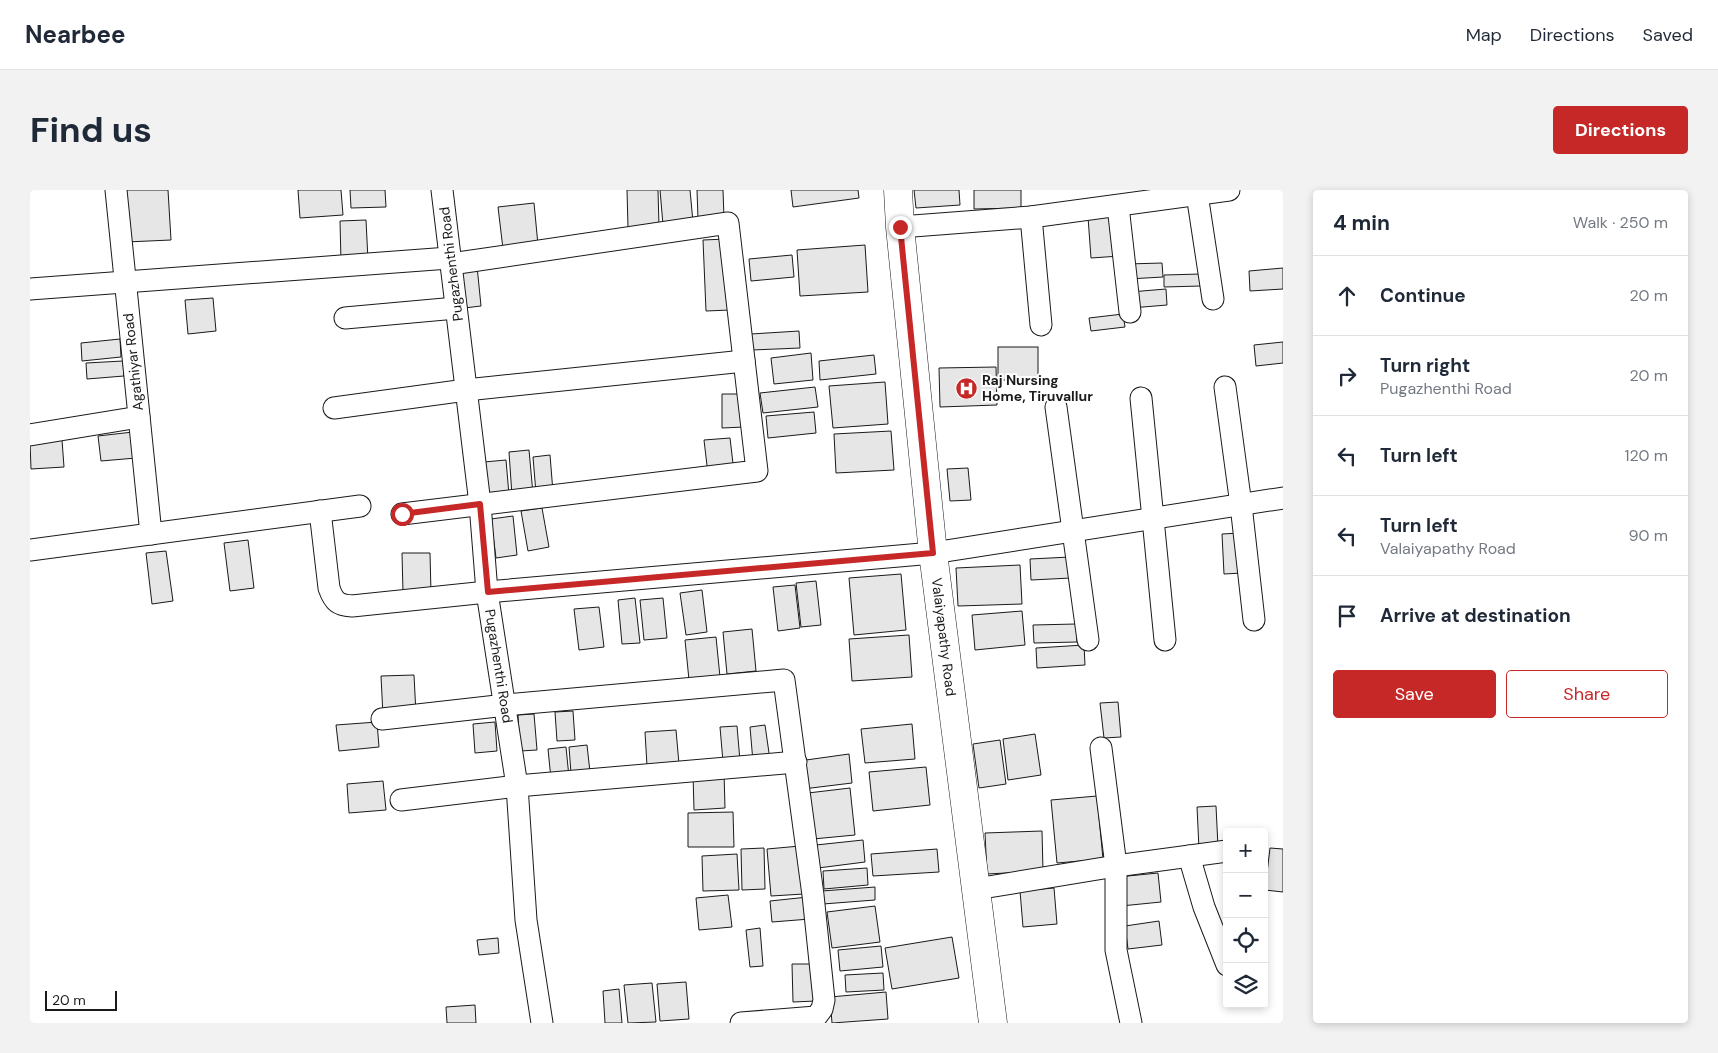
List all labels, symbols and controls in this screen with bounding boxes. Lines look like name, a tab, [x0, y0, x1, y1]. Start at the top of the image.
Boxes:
text: Nearbee	[25, 19, 125, 50]
text: Map	[1466, 23, 1502, 47]
text: Directions	[1530, 23, 1615, 47]
text: Saved	[1643, 23, 1693, 47]
button: Directions	[1553, 106, 1688, 154]
text: Find us	[30, 107, 152, 153]
street label: Pugazhenthi Road	[435, 206, 467, 322]
text: 4 min	[1333, 209, 1390, 237]
text: Walk · 250 m	[1573, 212, 1668, 233]
route end	[889, 216, 912, 239]
icon: ahead	[1333, 282, 1361, 310]
text: Continue	[1380, 283, 1466, 308]
text: 20 m	[1629, 285, 1668, 306]
street label: Agathiyar Road	[119, 312, 147, 412]
text: Turn right	[1380, 353, 1470, 378]
icon: right	[1333, 362, 1361, 390]
text: 20 m	[1629, 365, 1668, 386]
place label: Raj Nursing Home, Tiruvallur	[982, 371, 1093, 405]
hospital icon: Raj Nursing Home, Tiruvallur	[954, 376, 978, 400]
text: Pugazhenthi Road	[1380, 378, 1512, 399]
icon: left	[1333, 442, 1361, 470]
text: Turn left	[1380, 443, 1458, 468]
text: 120 m	[1624, 445, 1668, 466]
route start	[391, 503, 414, 526]
text: Turn left	[1380, 513, 1458, 538]
icon: left	[1333, 522, 1361, 550]
text: 90 m	[1628, 525, 1668, 546]
text: Valaiyapathy Road	[1380, 538, 1516, 559]
street label: Valaiyapathy Road	[928, 577, 960, 697]
icon: arrive	[1333, 602, 1361, 630]
text: Arrive at destination	[1380, 603, 1571, 628]
street label: Pugazhenthi Road	[481, 608, 517, 724]
button: Save	[1333, 670, 1496, 718]
button: Share	[1506, 670, 1668, 718]
map controls	[1223, 828, 1268, 1008]
button: +	[1223, 828, 1268, 873]
button: −	[1223, 873, 1268, 918]
button: locate	[1223, 918, 1268, 963]
button: layers	[1223, 963, 1268, 1008]
scale bar	[45, 988, 118, 1011]
text: 20 m	[52, 991, 86, 1009]

